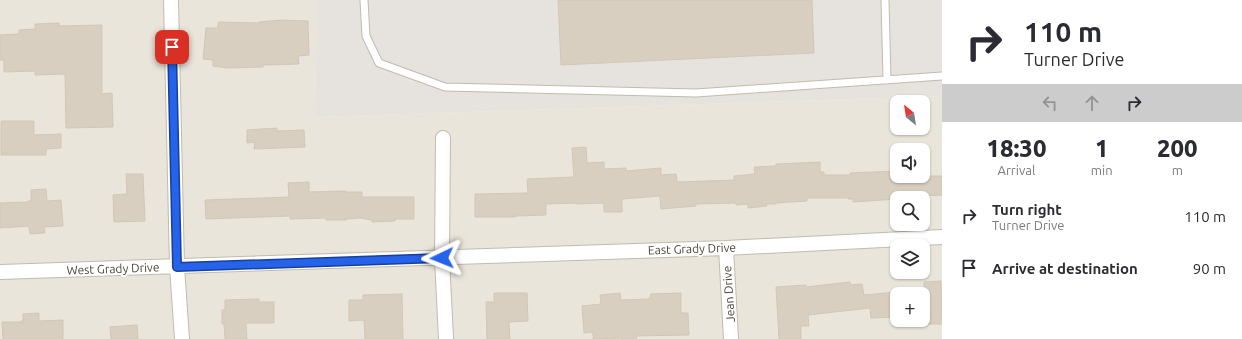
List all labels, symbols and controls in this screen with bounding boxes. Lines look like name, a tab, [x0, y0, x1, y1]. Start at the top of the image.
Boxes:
icon: right	[958, 16, 1010, 68]
text: 110 m	[1024, 16, 1102, 47]
pin	[155, 30, 189, 64]
icon: arrive	[161, 36, 183, 58]
text: Turner Drive	[1024, 49, 1124, 69]
icon: left	[1039, 92, 1061, 114]
icon: ahead	[1081, 92, 1103, 114]
icon: right	[1123, 92, 1145, 114]
north arrow	[890, 95, 930, 135]
map controls	[890, 95, 930, 327]
text: 18:30	[986, 135, 1046, 162]
text: 1	[1095, 135, 1108, 162]
text: 200	[1157, 135, 1198, 162]
button: sound	[890, 143, 930, 183]
text: Arrival	[997, 163, 1035, 177]
text: min	[1091, 163, 1113, 177]
text: m	[1172, 163, 1183, 177]
button: search	[890, 191, 930, 231]
text: Turn right	[992, 201, 1062, 218]
icon: right	[958, 205, 980, 227]
text: 110 m	[1184, 208, 1226, 225]
text: Turner Drive	[992, 218, 1064, 232]
position arrow	[421, 237, 463, 279]
button: layers	[890, 239, 930, 279]
street label: East Grady Drive	[648, 240, 736, 257]
icon: arrive	[958, 257, 980, 279]
street label: West Grady Drive	[66, 260, 160, 277]
text: Arrive at destination	[992, 260, 1138, 277]
text: 90 m	[1193, 260, 1226, 277]
street label: Jean Drive	[720, 265, 737, 323]
button: +	[890, 287, 930, 327]

